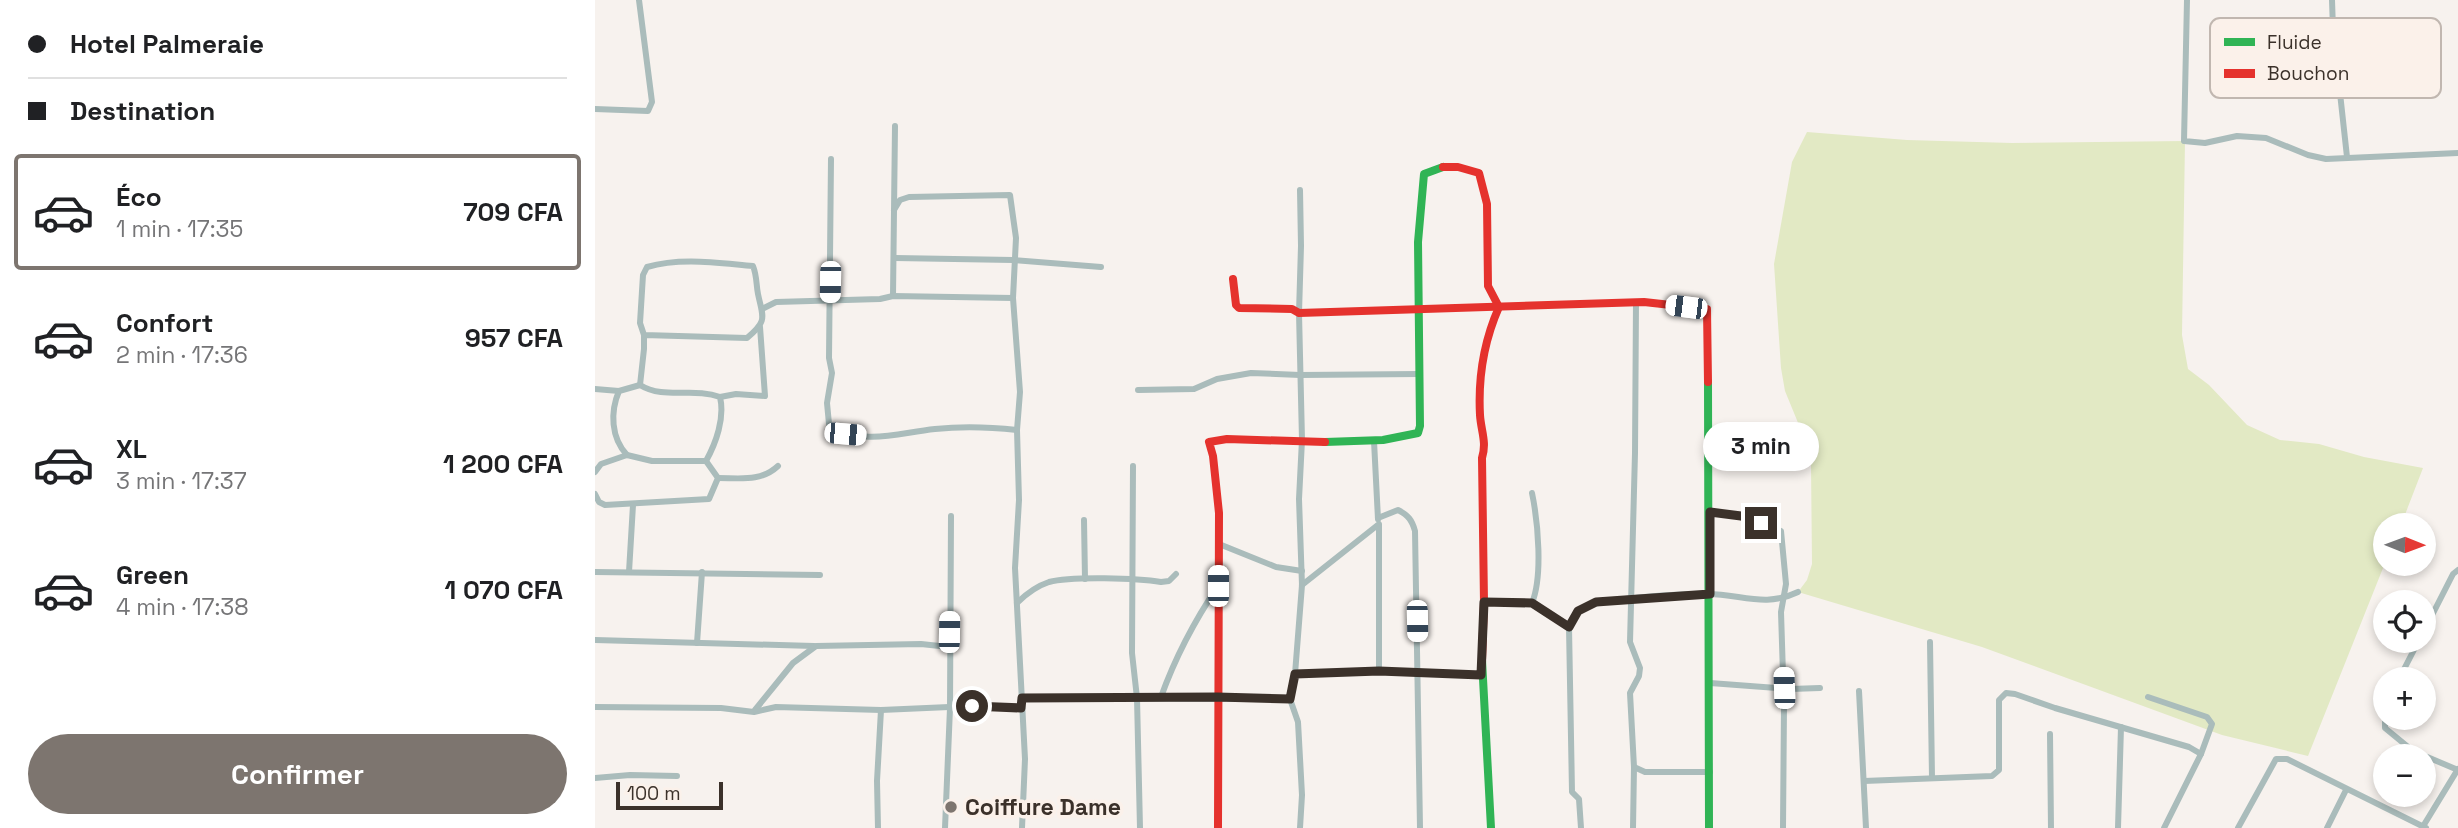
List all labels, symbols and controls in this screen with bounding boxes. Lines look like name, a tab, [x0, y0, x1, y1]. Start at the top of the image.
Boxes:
legend	[2210, 18, 2441, 98]
text: Hotel Palmeraie	[70, 27, 264, 61]
text: Fluide	[2267, 30, 2322, 55]
text: Bouchon	[2267, 61, 2349, 86]
text: Destination	[70, 94, 215, 128]
text: Éco	[116, 180, 162, 214]
icon: car	[32, 181, 95, 244]
text: 709 CFA	[463, 195, 563, 229]
text: 1 min · 17:35	[116, 214, 243, 244]
car	[820, 261, 841, 303]
car	[1664, 294, 1709, 320]
text: Confort	[116, 306, 213, 340]
icon: car	[32, 307, 95, 370]
text: 957 CFA	[465, 321, 563, 355]
text: 2 min · 17:36	[116, 340, 248, 370]
callout: 3 min	[1703, 421, 1819, 470]
car	[824, 422, 867, 446]
text: 3 min	[1731, 431, 1791, 461]
text: XL	[116, 432, 147, 466]
icon: car	[32, 433, 95, 496]
text: 1 200 CFA	[443, 447, 563, 481]
text: 3 min · 17:37	[116, 466, 247, 496]
route end	[1745, 507, 1777, 539]
north arrow	[2373, 513, 2436, 576]
map controls	[2373, 513, 2436, 807]
text: Green	[116, 558, 189, 592]
icon: car	[32, 559, 95, 622]
car	[1208, 565, 1229, 607]
text: 1 070 CFA	[445, 573, 563, 607]
button: locate	[2373, 590, 2436, 653]
text: 4 min · 17:38	[116, 592, 249, 622]
car	[1407, 600, 1428, 642]
car	[939, 611, 960, 653]
car	[1773, 667, 1796, 709]
button: +	[2373, 667, 2436, 730]
route start	[956, 690, 988, 722]
button: Confirmer	[28, 734, 567, 814]
button: −	[2373, 744, 2436, 807]
scale bar	[616, 779, 723, 811]
text: 100 m	[627, 781, 681, 806]
place label: Coiffure Dame	[965, 792, 1121, 822]
marker: Coiffure Dame	[943, 799, 959, 815]

